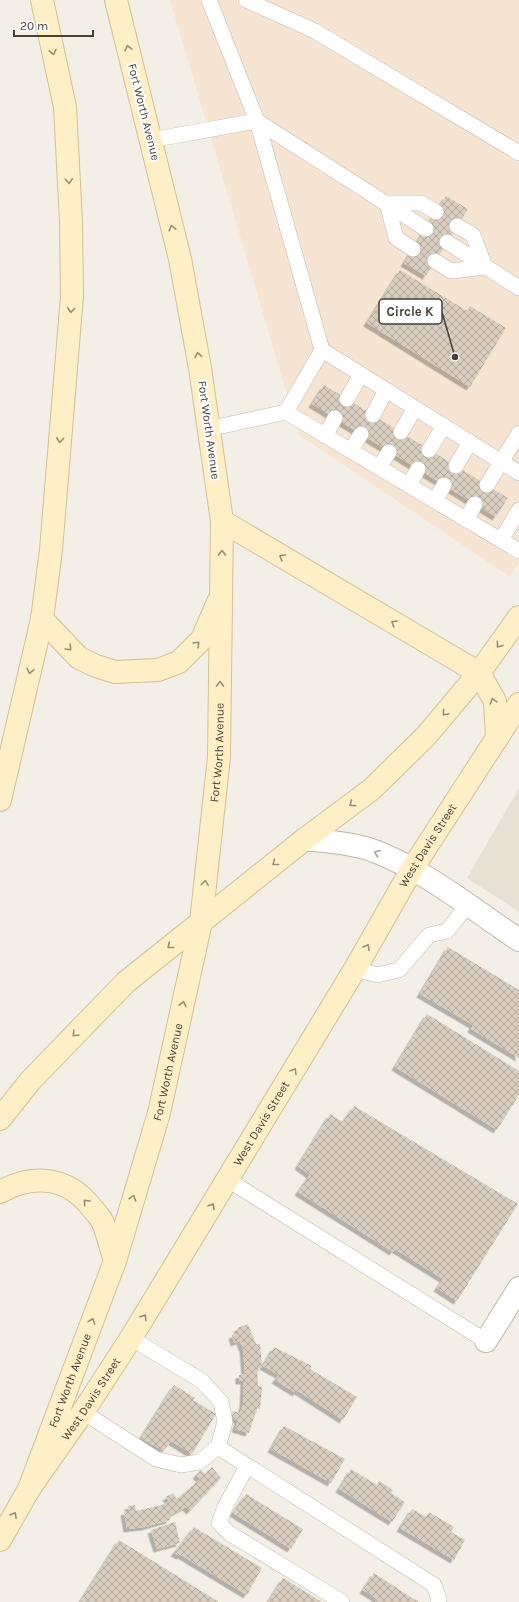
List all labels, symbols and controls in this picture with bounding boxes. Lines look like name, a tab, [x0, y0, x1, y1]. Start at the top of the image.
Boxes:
scale bar	[14, 12, 93, 38]
text: 20 m	[20, 19, 48, 33]
one-way arrow	[124, 44, 133, 51]
one-way arrow	[48, 49, 57, 55]
street label: Fort Worth Avenue	[125, 62, 163, 162]
one-way arrow	[64, 178, 73, 184]
one-way arrow	[168, 224, 177, 231]
callout: Circle K	[379, 299, 442, 324]
text: Circle K	[386, 304, 434, 319]
one-way arrow	[66, 307, 75, 313]
one-way arrow	[194, 352, 202, 358]
street label: Fort Worth Avenue	[195, 380, 223, 480]
one-way arrow	[56, 437, 65, 443]
one-way arrow	[218, 550, 226, 556]
one-way arrow	[279, 554, 286, 561]
one-way arrow	[391, 620, 398, 627]
one-way arrow	[192, 641, 200, 649]
one-way arrow	[496, 641, 504, 648]
one-way arrow	[64, 643, 71, 651]
one-way arrow	[26, 667, 35, 674]
one-way arrow	[216, 681, 225, 687]
one-way arrow	[489, 697, 498, 704]
street label: Fort Worth Avenue	[207, 703, 227, 803]
one-way arrow	[442, 709, 449, 716]
one-way arrow	[349, 799, 356, 806]
street label: West Davis Street	[396, 801, 460, 890]
one-way arrow	[373, 849, 380, 857]
one-way arrow	[272, 859, 279, 866]
one-way arrow	[200, 880, 209, 886]
one-way arrow	[168, 941, 175, 948]
one-way arrow	[363, 944, 370, 951]
one-way arrow	[178, 1001, 186, 1008]
street label: Fort Worth Avenue	[150, 1022, 186, 1123]
one-way arrow	[72, 1029, 80, 1037]
one-way arrow	[289, 1068, 296, 1075]
street label: West Davis Street	[230, 1078, 293, 1168]
one-way arrow	[128, 1195, 137, 1202]
one-way arrow	[84, 1199, 91, 1207]
one-way arrow	[207, 1203, 215, 1210]
one-way arrow	[139, 1314, 146, 1321]
one-way arrow	[87, 1318, 95, 1325]
street label: Fort Worth Avenue	[46, 1331, 94, 1430]
street label: West Davis Street	[58, 1354, 124, 1443]
one-way arrow	[10, 1511, 17, 1519]

